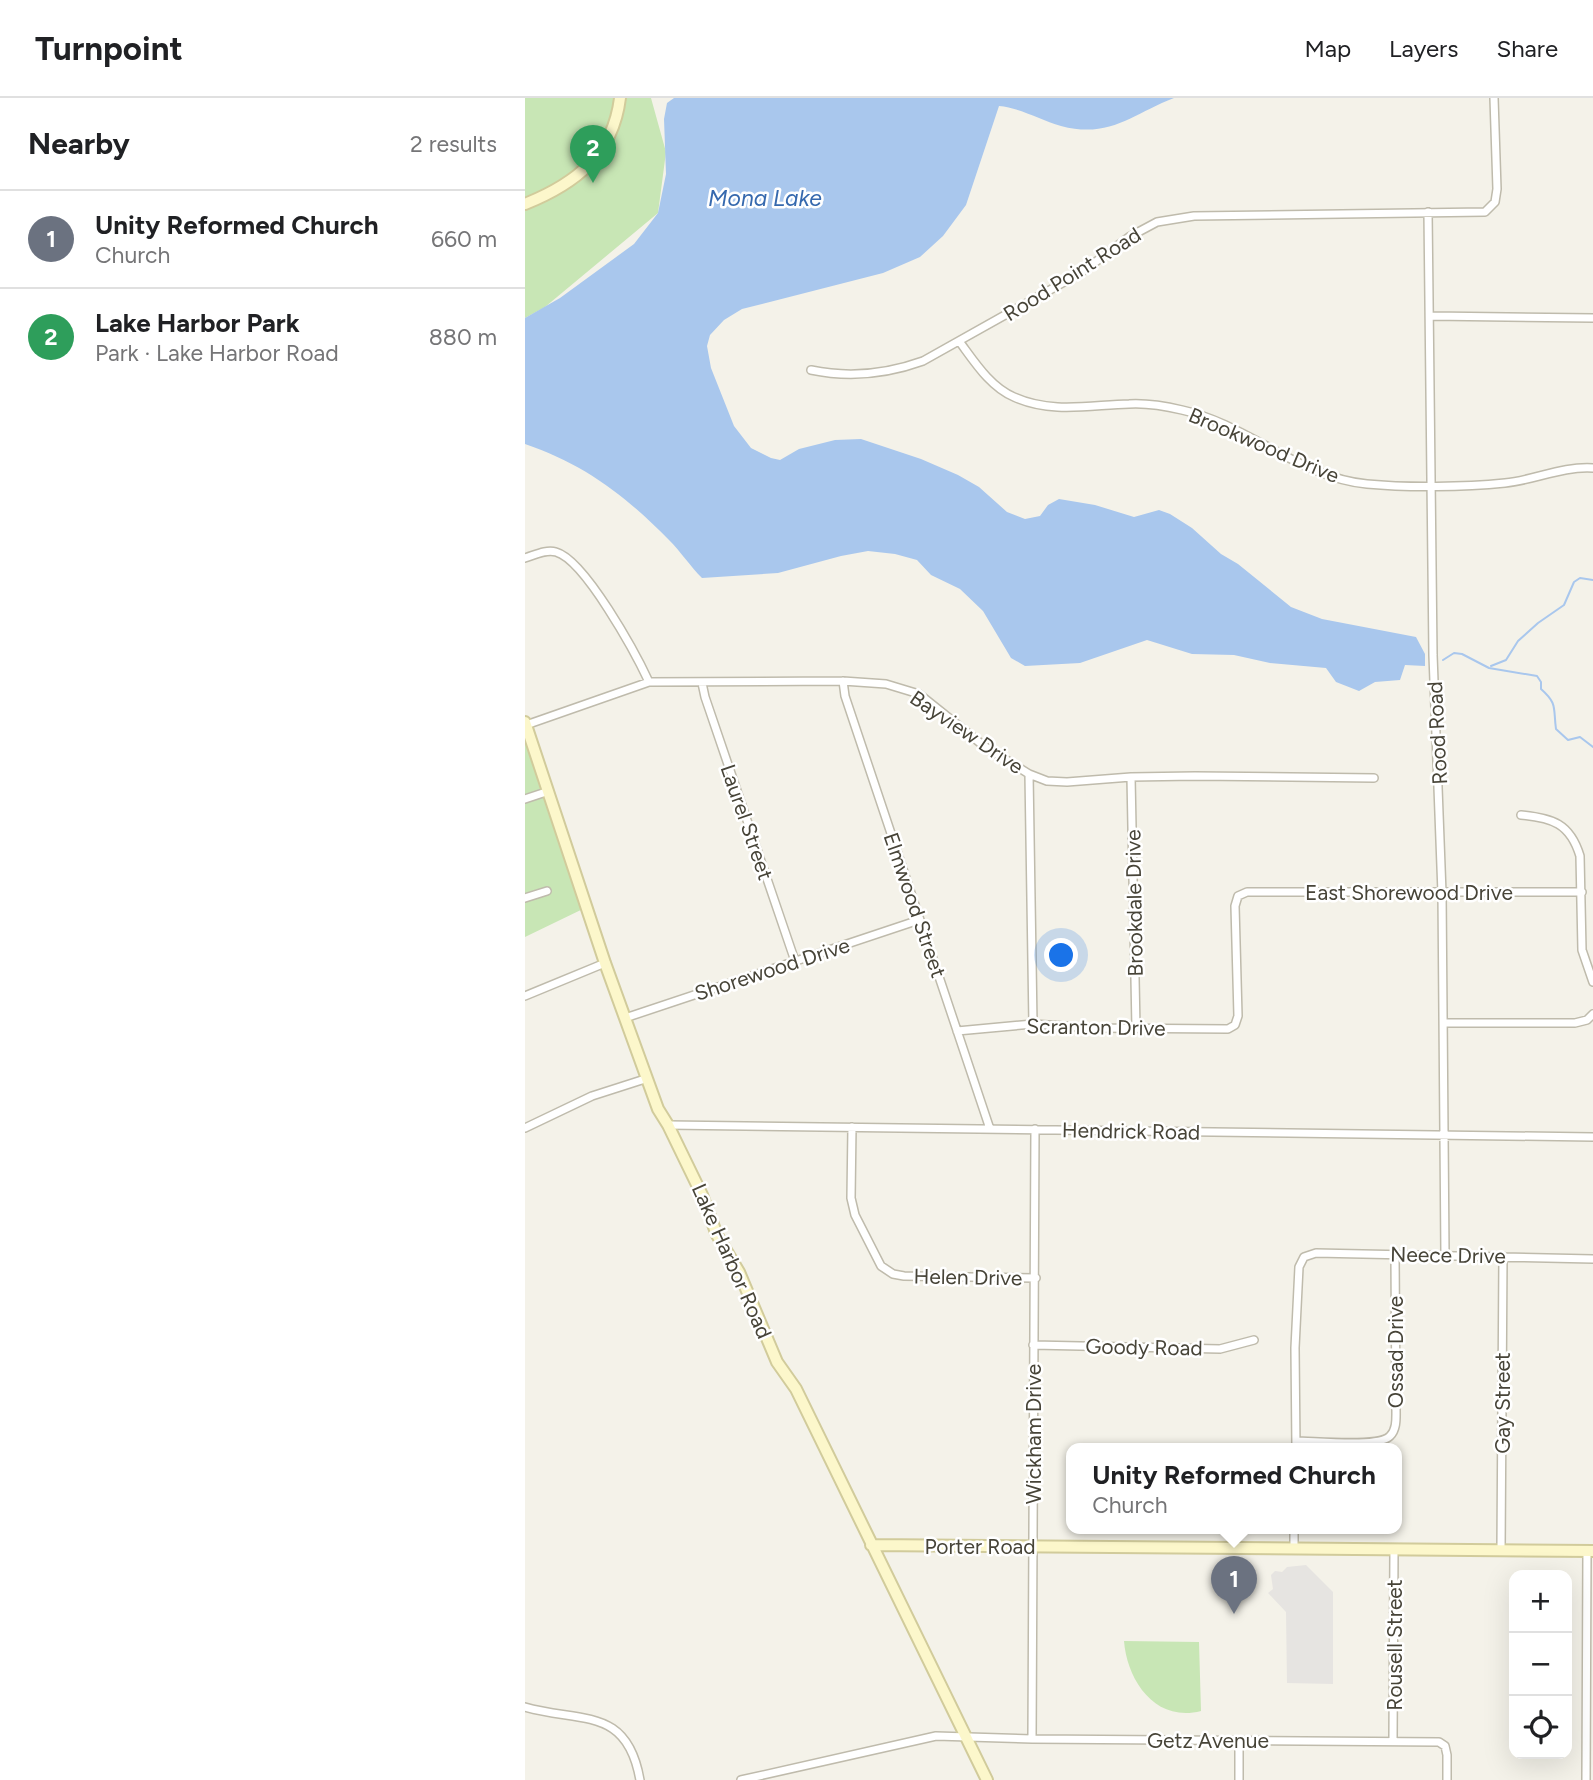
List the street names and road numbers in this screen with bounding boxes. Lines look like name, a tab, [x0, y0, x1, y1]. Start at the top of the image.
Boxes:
street label: Rood Point Road	[999, 222, 1145, 326]
street label: Brookwood Drive	[1185, 402, 1343, 488]
street label: Rood Road	[1422, 681, 1452, 785]
street label: Bayview Drive	[905, 685, 1029, 779]
street label: Laurel Street	[716, 761, 778, 883]
street label: Elmwood Street	[878, 829, 952, 981]
street label: Brookdale Drive	[1120, 829, 1148, 977]
street label: East Shorewood Drive	[1305, 880, 1513, 905]
street label: Shorewood Drive	[691, 932, 853, 1006]
street label: Scranton Drive	[1026, 1013, 1166, 1041]
street label: Hendrick Road	[1062, 1117, 1200, 1145]
street label: Lake Harbor Road	[687, 1180, 777, 1342]
street label: Neece Drive	[1390, 1241, 1506, 1269]
street label: Helen Drive	[913, 1264, 1023, 1290]
street label: Ossad Drive	[1383, 1296, 1408, 1408]
street label: Goody Road	[1085, 1333, 1203, 1361]
street label: Gay Street	[1490, 1352, 1515, 1454]
street label: Wickham Drive	[1021, 1364, 1046, 1504]
street label: Porter Road	[924, 1534, 1036, 1559]
street label: Rousell Street	[1382, 1579, 1407, 1711]
street label: Getz Avenue	[1147, 1728, 1269, 1753]

